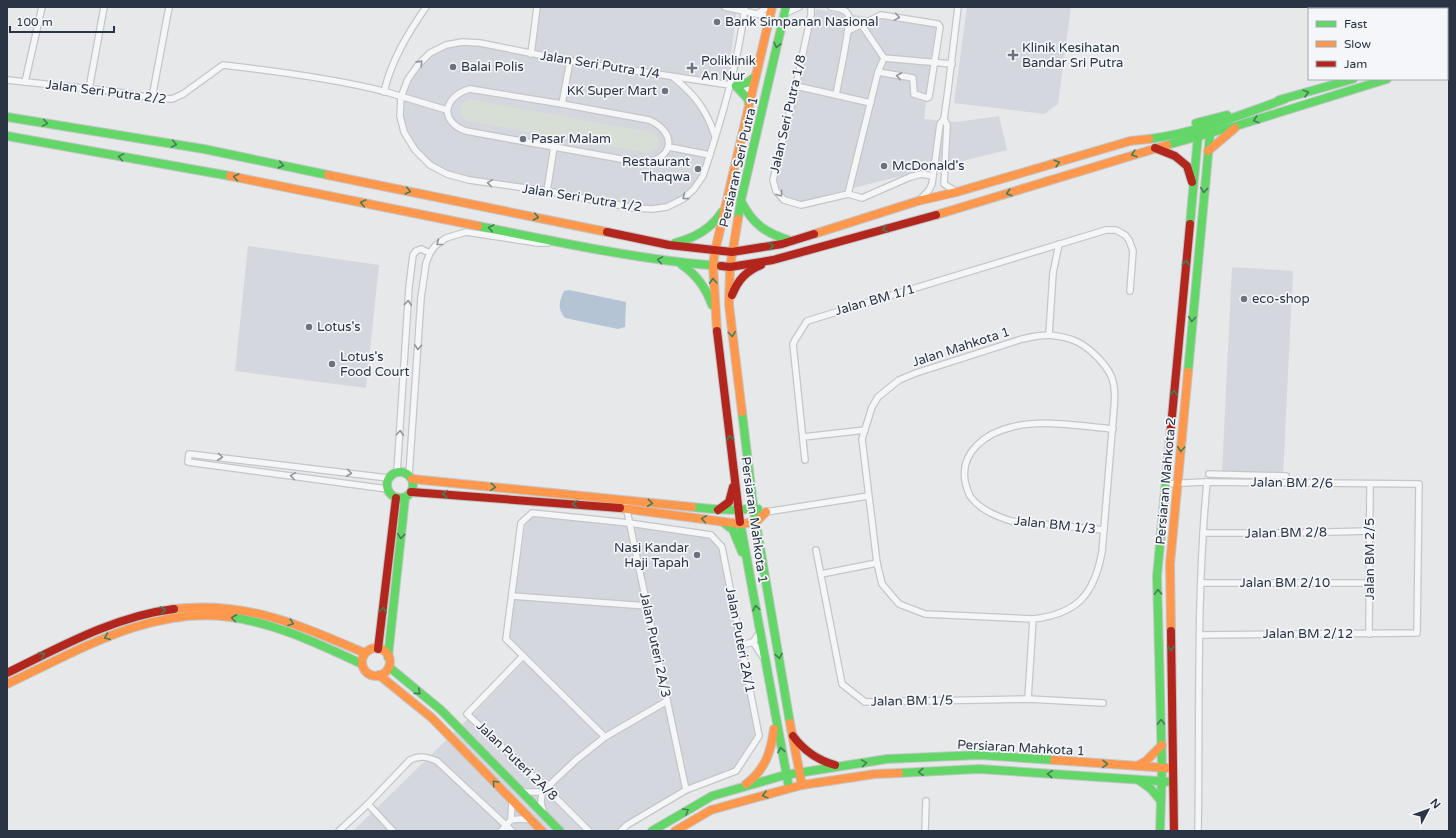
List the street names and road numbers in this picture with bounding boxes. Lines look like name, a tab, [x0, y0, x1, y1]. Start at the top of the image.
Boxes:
street label: Jalan Seri Putra 1/4	[539, 48, 661, 82]
street label: Jalan Seri Putra 1/8	[767, 53, 809, 175]
street label: Jalan Seri Putra 2/2	[45, 77, 167, 107]
street label: Persiaran Seri Putra 1	[716, 95, 762, 229]
street label: Jalan Seri Putra 1/2	[521, 181, 643, 215]
street label: Jalan BM 1/1	[833, 281, 917, 319]
street label: Jalan Mahkota 1	[910, 324, 1012, 370]
street label: Persiaran Mahkota 2	[1152, 417, 1180, 545]
street label: Persiaran Mahkota 1	[737, 456, 771, 584]
street label: Jalan BM 2/6	[1251, 474, 1333, 492]
street label: Jalan BM 1/3	[1013, 513, 1097, 537]
street label: Jalan BM 2/5	[1362, 518, 1378, 600]
street label: Jalan BM 2/8	[1245, 524, 1327, 542]
street label: Jalan BM 2/10	[1240, 575, 1330, 591]
street label: Jalan Puteri 2A/1	[722, 586, 758, 694]
street label: Jalan Puteri 2A/3	[636, 591, 674, 699]
street label: Jalan BM 2/12	[1263, 626, 1353, 642]
street label: Jalan BM 1/5	[871, 692, 953, 710]
street label: Jalan Puteri 2A/8	[473, 718, 561, 804]
street label: Persiaran Mahkota 1	[957, 737, 1085, 759]

